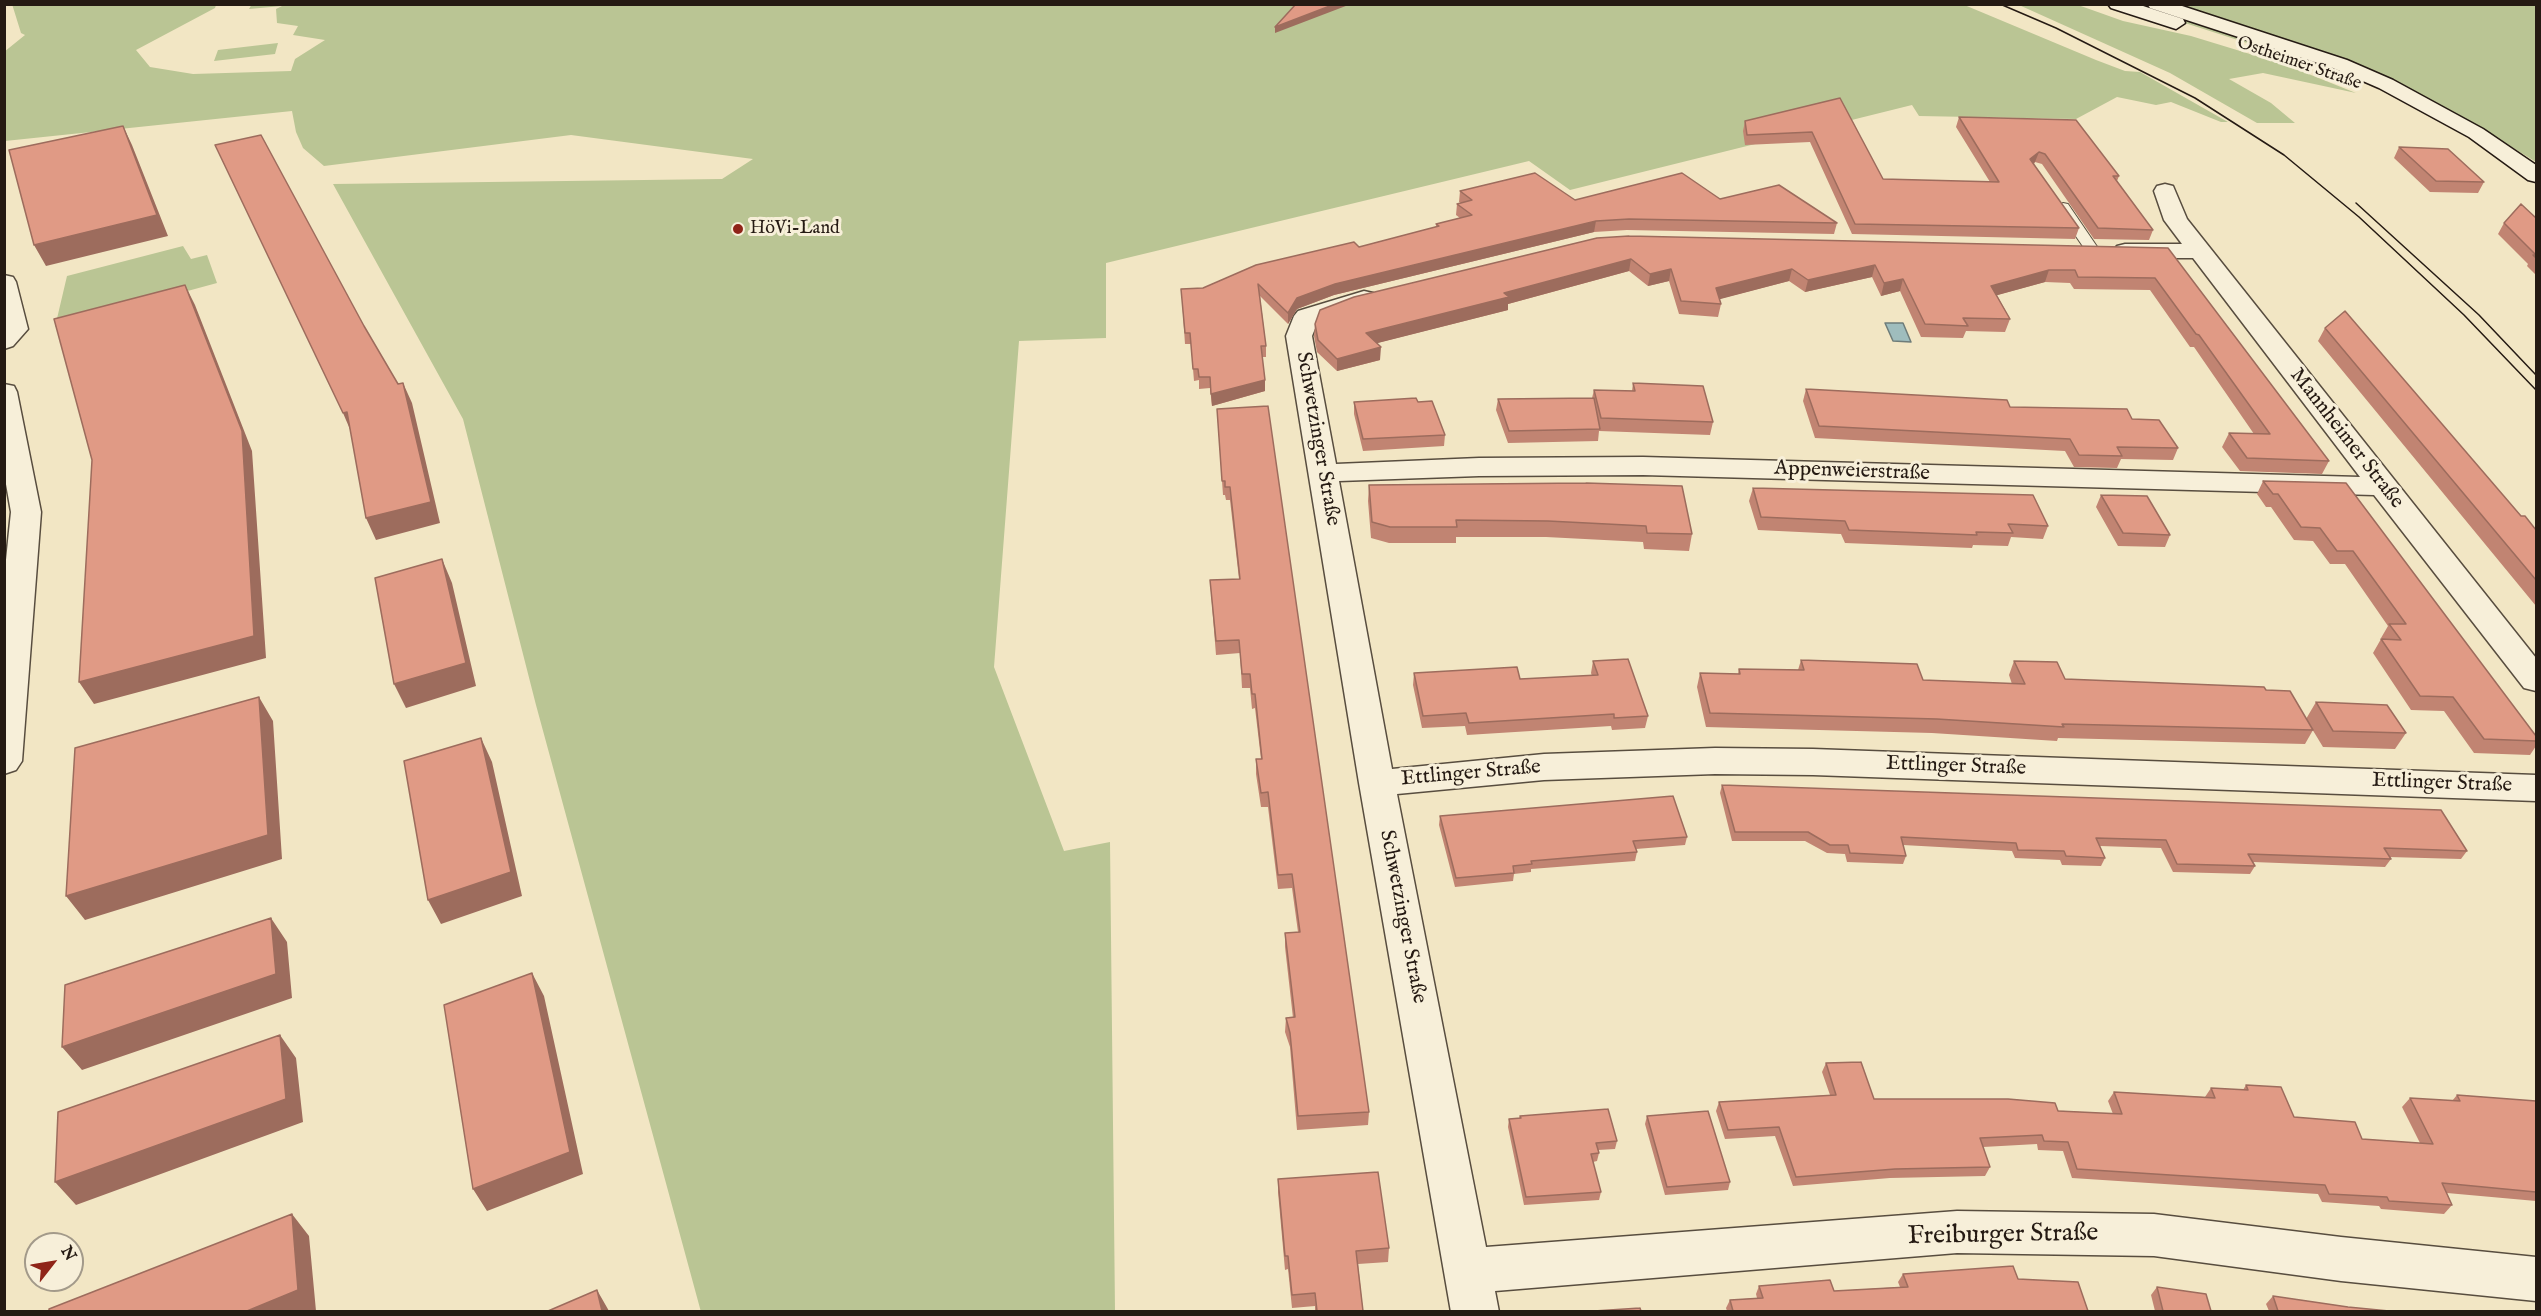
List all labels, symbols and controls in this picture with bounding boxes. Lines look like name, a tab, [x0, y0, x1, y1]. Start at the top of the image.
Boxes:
street label: Ostheimer Straße	[2234, 33, 2364, 95]
place label: HöVi-Land	[750, 218, 840, 240]
marker: HöVi-Land	[731, 222, 745, 236]
street label: Schwetzinger Straße	[1289, 350, 1345, 528]
street label: Mannheimer Straße	[2283, 364, 2409, 514]
street label: Appenweierstraße	[1774, 457, 1930, 487]
street label: Ettlinger Straße	[1886, 752, 2026, 782]
street label: Ettlinger Straße	[1400, 755, 1542, 793]
street label: Ettlinger Straße	[2372, 769, 2512, 799]
street label: Schwetzinger Straße	[1373, 828, 1431, 1006]
street label: Freiburger Straße	[1907, 1219, 2099, 1253]
north arrow	[24, 1232, 84, 1292]
text: N	[56, 1243, 80, 1265]

